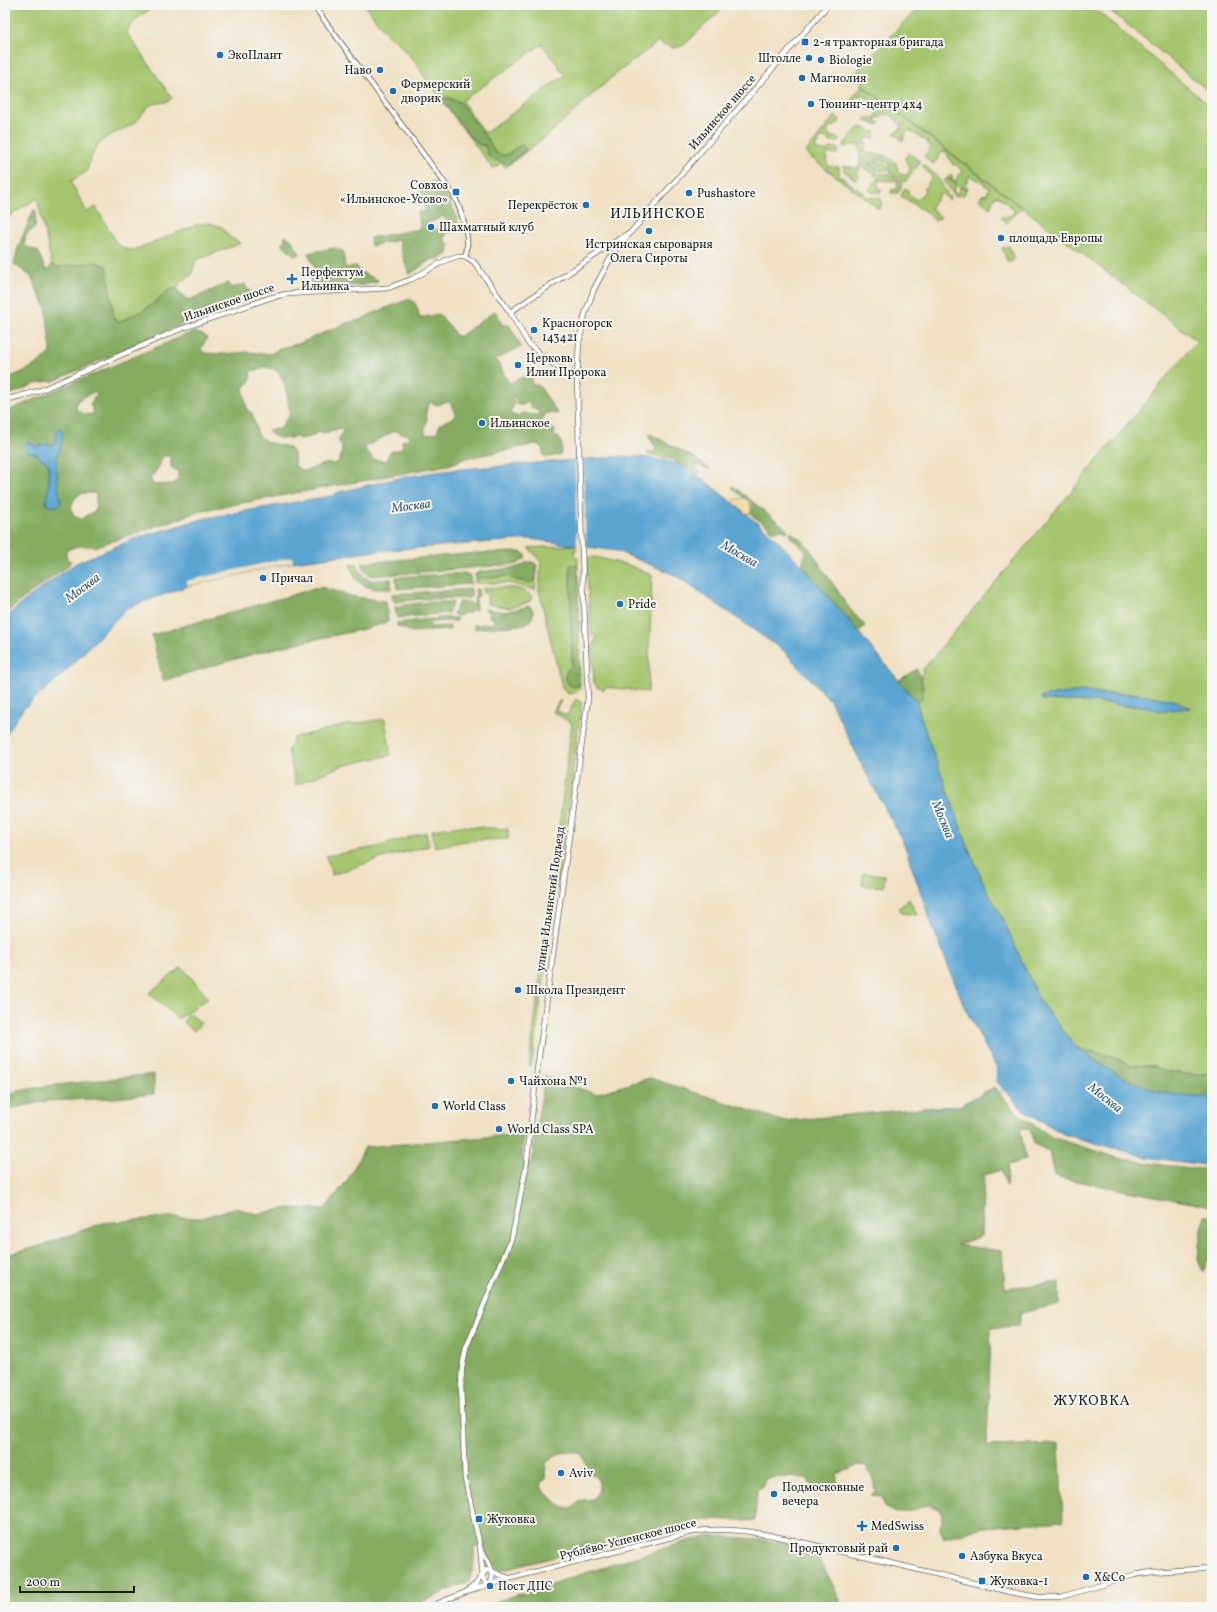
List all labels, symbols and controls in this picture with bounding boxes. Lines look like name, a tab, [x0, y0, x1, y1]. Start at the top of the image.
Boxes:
place label: 2-я тракторная бригада	[813, 35, 944, 51]
marker: 2-я тракторная бригада	[800, 37, 810, 47]
place label: ЭкоПлант	[228, 48, 283, 64]
marker: ЭкоПлант	[215, 50, 225, 60]
place label: Штолле	[758, 51, 801, 67]
marker: Штолле	[804, 53, 814, 63]
place label: Biologie	[829, 53, 872, 69]
marker: Biologie	[816, 55, 826, 65]
place label: Наво	[345, 63, 372, 79]
marker: Наво	[375, 65, 385, 75]
street label: Ильинское шоссе	[686, 71, 760, 154]
place label: Магнолия	[810, 71, 866, 87]
marker: Магнолия	[797, 73, 807, 83]
place label: Фермерский дворик	[401, 77, 470, 107]
marker: Фермерский дворик	[388, 86, 398, 96]
place label: Тюнинг-центр 4х4	[819, 97, 923, 113]
marker: Тюнинг-центр 4х4	[806, 99, 816, 109]
place label: Совхоз «Ильинское-Усово»	[340, 178, 448, 208]
place label: Pushastore	[697, 186, 756, 202]
marker: Совхоз «Ильинское-Усово»	[451, 187, 461, 197]
marker: Pushastore	[684, 188, 694, 198]
place label: Перекрёсток	[508, 198, 579, 214]
marker: Перекрёсток	[581, 200, 591, 210]
district label: ИЛЬИНСКОЕ	[610, 205, 706, 224]
place label: Шахматный клуб	[439, 220, 534, 236]
marker: Шахматный клуб	[426, 222, 436, 232]
marker: Истринская сыроварня Олега Сироты	[644, 226, 654, 236]
place label: площадь Европы	[1009, 231, 1103, 247]
marker: площадь Европы	[996, 233, 1006, 243]
place label: Истринская сыроварня Олега Сироты	[585, 237, 713, 267]
place label: Перфектум Ильинка	[301, 265, 363, 295]
marker: Перфектум Ильинка	[286, 273, 298, 285]
street label: Ильинское шоссе	[182, 280, 277, 326]
place label: Красногорск 143421	[542, 316, 613, 346]
marker: Красногорск 143421	[529, 325, 539, 335]
place label: Церковь Илии Пророка	[526, 351, 606, 381]
marker: Церковь Илии Пророка	[513, 360, 523, 370]
place label: Ильинское	[490, 416, 550, 432]
marker: Ильинское	[477, 418, 487, 428]
water label: Москва	[390, 496, 432, 518]
water label: Москва	[717, 537, 761, 572]
water label: Москва	[61, 570, 104, 608]
place label: Причал	[271, 571, 314, 587]
marker: Причал	[258, 573, 268, 583]
place label: Pride	[628, 597, 656, 613]
marker: Pride	[615, 599, 625, 609]
water label: Москва	[926, 797, 958, 841]
street label: улица Ильинский Подъезд	[533, 825, 569, 973]
place label: Школа Президент	[526, 983, 625, 999]
marker: Школа Президент	[513, 985, 523, 995]
place label: Чайхона №1	[519, 1074, 587, 1090]
marker: Чайхона №1	[506, 1076, 516, 1086]
water label: Москва	[1083, 1079, 1126, 1118]
place label: World Class	[443, 1099, 506, 1115]
marker: World Class	[430, 1101, 440, 1111]
place label: World Class SPA	[507, 1122, 594, 1138]
marker: World Class SPA	[494, 1124, 504, 1134]
district label: ЖУКОВКА	[1053, 1392, 1131, 1411]
place label: Aviv	[569, 1466, 594, 1482]
marker: Aviv	[556, 1468, 566, 1478]
place label: Подмосковные вечера	[782, 1480, 865, 1510]
marker: Подмосковные вечера	[769, 1489, 779, 1499]
place label: Жуковка	[487, 1512, 535, 1528]
marker: Жуковка	[474, 1514, 484, 1524]
street label: Рублёво-Успенское шоссе	[558, 1515, 699, 1565]
place label: MedSwiss	[871, 1519, 924, 1535]
marker: MedSwiss	[856, 1520, 868, 1532]
place label: Продуктовый рай	[789, 1541, 888, 1557]
marker: Продуктовый рай	[891, 1543, 901, 1553]
place label: Азбука Вкуса	[970, 1549, 1043, 1565]
marker: Азбука Вкуса	[957, 1551, 967, 1561]
scale bar	[20, 1568, 134, 1594]
place label: X&Co	[1094, 1570, 1125, 1586]
marker: X&Co	[1081, 1572, 1091, 1582]
place label: Жуковка-1	[990, 1574, 1048, 1590]
text: 200 m	[26, 1575, 60, 1591]
marker: Жуковка-1	[977, 1576, 987, 1586]
place label: Пост ДПС	[498, 1579, 553, 1595]
marker: Пост ДПС	[485, 1581, 495, 1591]

